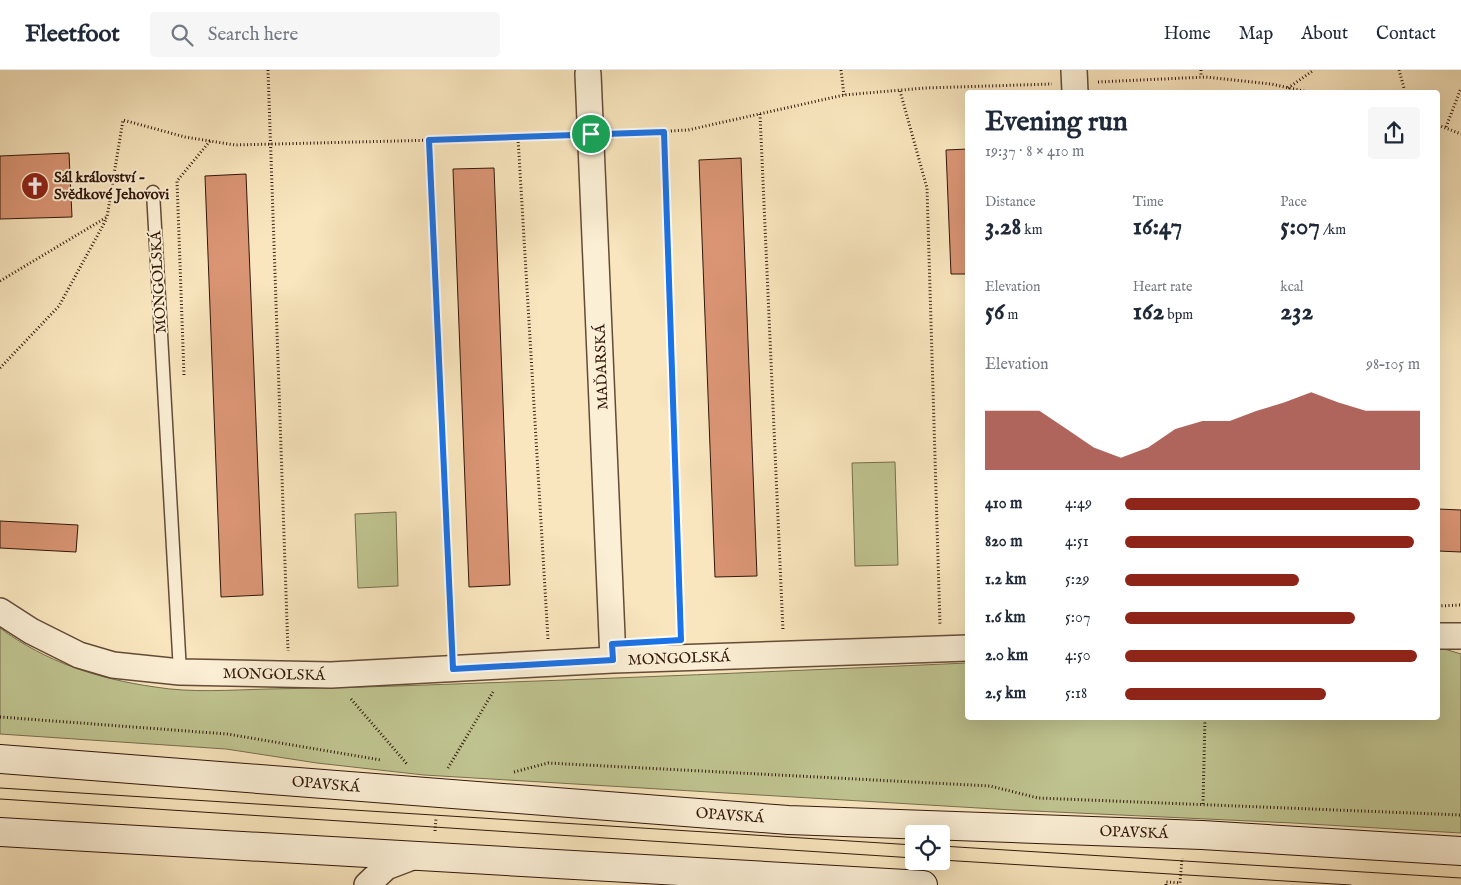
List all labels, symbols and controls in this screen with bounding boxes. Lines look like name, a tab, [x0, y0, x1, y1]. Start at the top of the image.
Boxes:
search box	[150, 12, 500, 57]
text: Fleetfoot	[25, 19, 120, 50]
icon: search	[168, 21, 196, 49]
text: Search here	[208, 23, 298, 47]
text: Home	[1164, 23, 1211, 46]
text: Map	[1239, 23, 1273, 46]
text: About	[1301, 23, 1348, 46]
text: Contact	[1376, 23, 1436, 46]
text: Evening run	[985, 105, 1128, 140]
button: share	[1368, 107, 1420, 159]
pin	[570, 113, 612, 155]
icon: arrive	[577, 120, 605, 148]
text: 19:37 · 8 × 410 m	[985, 142, 1084, 162]
place label: Sál království - Svědkové Jehovovi	[54, 168, 169, 204]
church icon: Sál království - Svědkové Jehovovi	[20, 171, 50, 201]
text: Distance	[985, 193, 1036, 211]
text: Time	[1133, 193, 1164, 211]
text: Pace	[1280, 193, 1307, 211]
text: 3.28	[985, 211, 1021, 243]
text: 16:47	[1133, 211, 1182, 243]
text: 5:07	[1280, 211, 1320, 243]
text: km	[1021, 221, 1043, 239]
text: /km	[1320, 221, 1346, 239]
street label: MONGOLSKÁ	[146, 229, 171, 334]
text: Elevation	[985, 278, 1041, 296]
text: Heart rate	[1133, 278, 1192, 296]
text: kcal	[1280, 278, 1304, 296]
text: 56	[985, 296, 1005, 328]
text: 162	[1133, 296, 1164, 328]
text: 232	[1280, 296, 1313, 328]
text: m	[1005, 306, 1018, 324]
text: bpm	[1164, 306, 1193, 324]
street label: MAĎARSKÁ	[590, 323, 612, 410]
text: Elevation	[985, 355, 1048, 375]
text: 98–105 m	[1366, 355, 1420, 375]
text: 410 m	[985, 494, 1022, 514]
text: 4:49	[1065, 494, 1092, 514]
text: 820 m	[985, 532, 1023, 552]
text: 4:51	[1065, 532, 1089, 552]
text: 1.2 km	[985, 570, 1026, 590]
text: 5:29	[1065, 570, 1090, 590]
text: 1.6 km	[985, 608, 1026, 628]
text: 5:07	[1065, 608, 1090, 628]
text: 2.0 km	[985, 646, 1028, 666]
text: 4:50	[1065, 646, 1091, 666]
street label: MONGOLSKÁ	[627, 647, 731, 670]
street label: MONGOLSKÁ	[223, 664, 326, 685]
text: 2.5 km	[985, 684, 1026, 704]
text: 5:18	[1065, 684, 1087, 704]
street label: OPAVSKÁ	[291, 772, 362, 797]
street label: OPAVSKÁ	[695, 804, 766, 827]
street label: OPAVSKÁ	[1099, 822, 1169, 843]
map controls	[905, 825, 950, 870]
button: locate	[905, 825, 950, 870]

